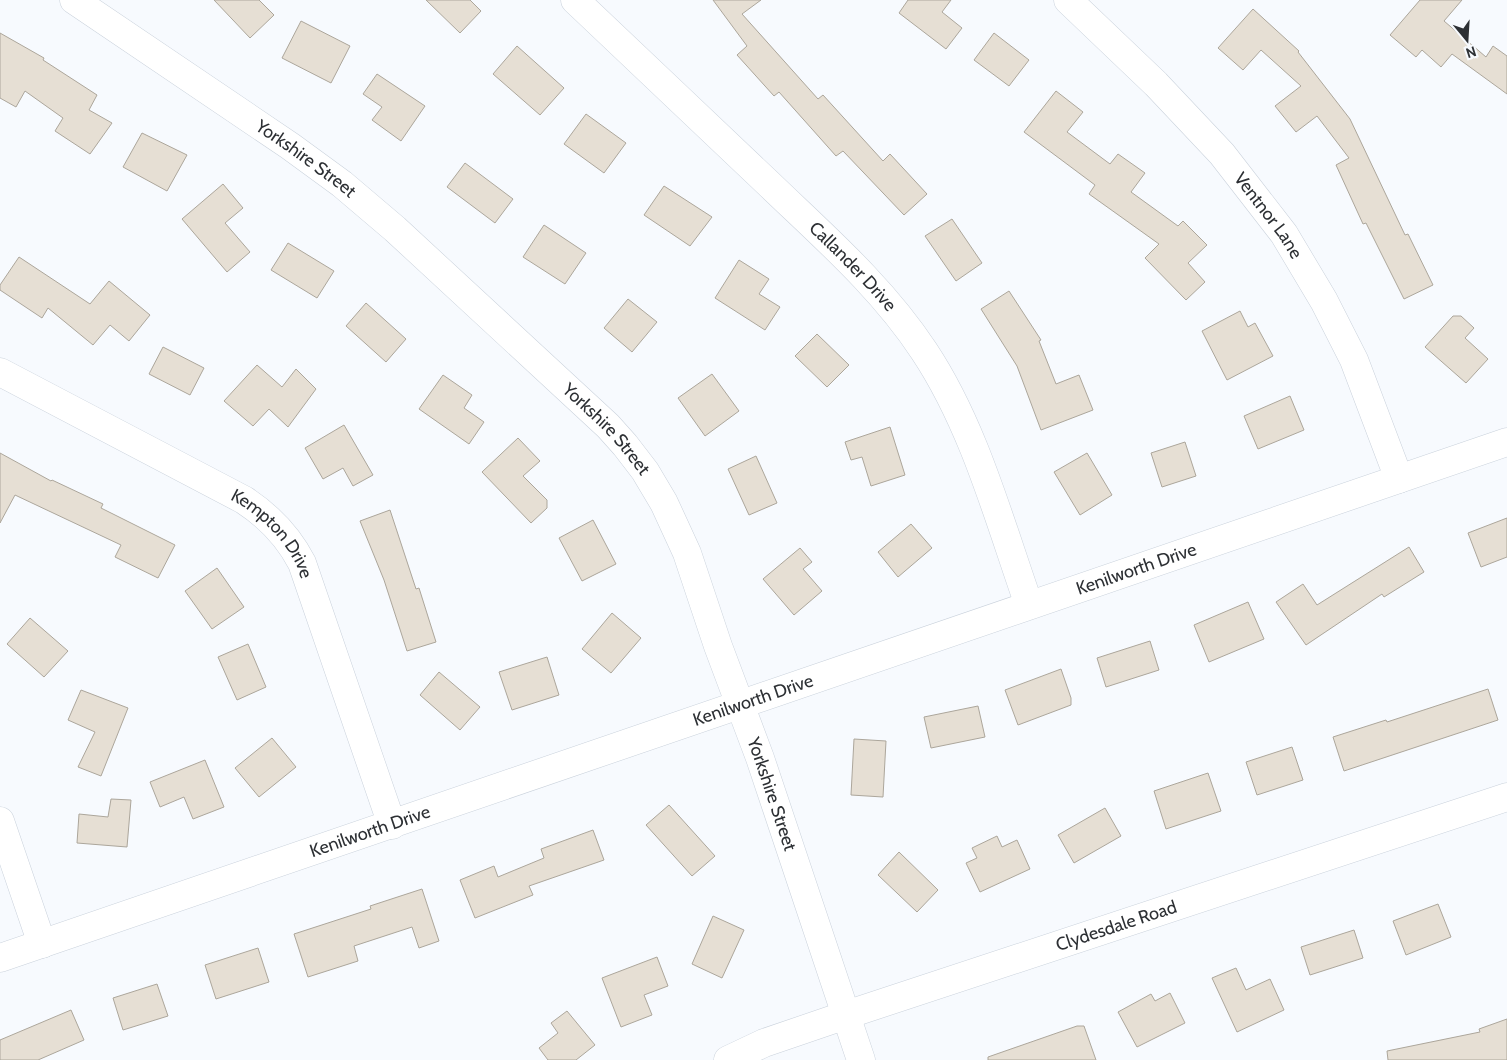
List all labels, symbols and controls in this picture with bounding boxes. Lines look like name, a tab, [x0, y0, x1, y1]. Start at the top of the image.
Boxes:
north arrow	[1442, 15, 1492, 65]
text: N	[1464, 42, 1479, 62]
street label: Yorkshire Street	[251, 115, 361, 202]
street label: Ventnor Lane	[1229, 168, 1307, 263]
street label: Callander Drive	[805, 217, 901, 316]
street label: Yorkshire Street	[557, 378, 655, 479]
street label: Kempton Drive	[227, 484, 317, 581]
street label: Kenilworth Drive	[1073, 538, 1199, 600]
street label: Kenilworth Drive	[690, 669, 816, 731]
street label: Yorkshire Street	[742, 733, 801, 854]
street label: Kenilworth Drive	[307, 801, 433, 862]
street label: Clydesdale Road	[1053, 896, 1179, 956]

